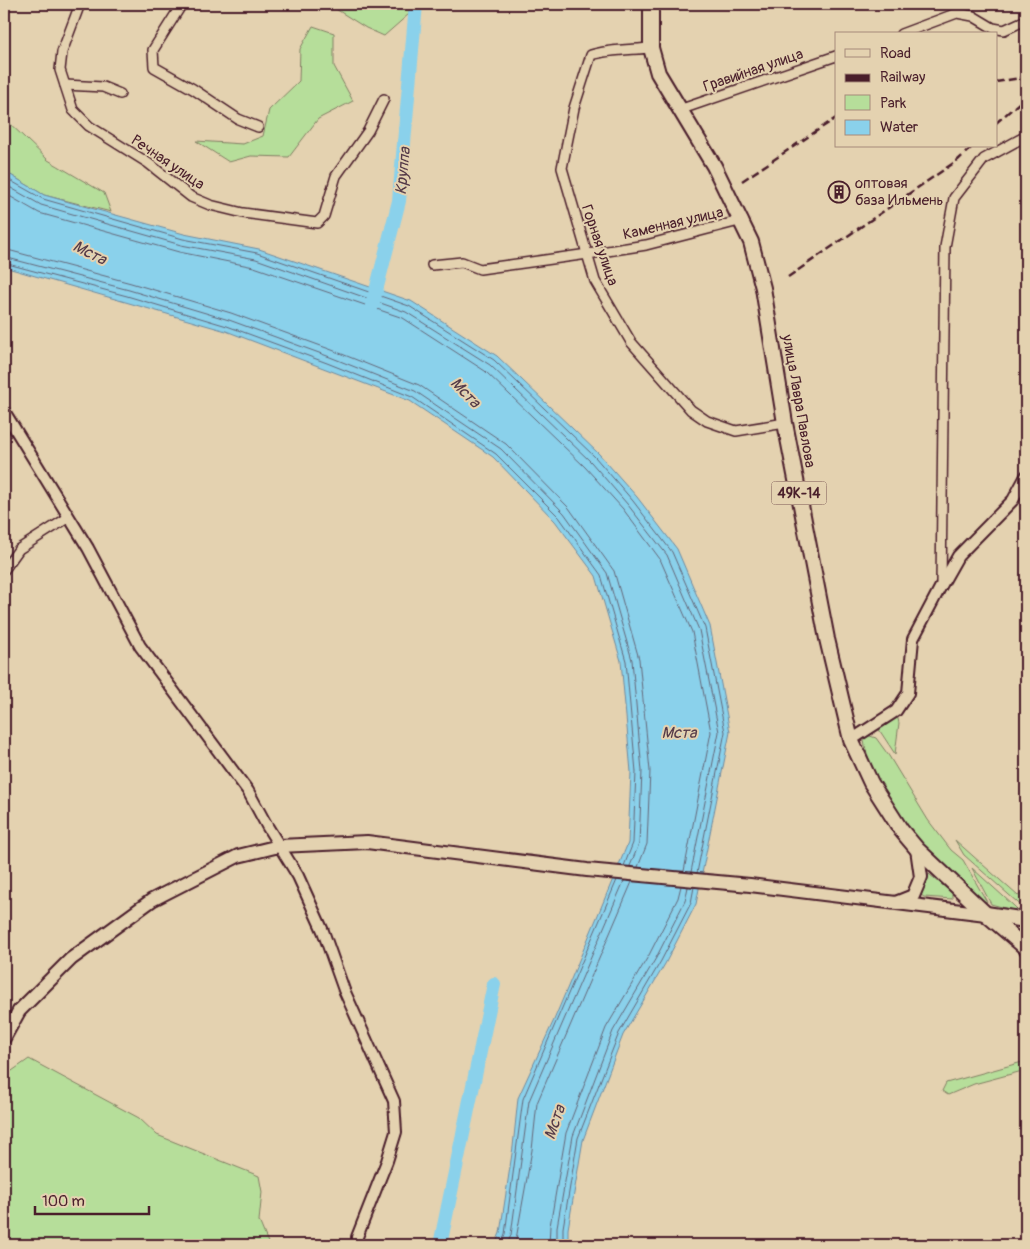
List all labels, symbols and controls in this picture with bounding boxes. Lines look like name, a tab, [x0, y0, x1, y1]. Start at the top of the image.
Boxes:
legend	[835, 32, 998, 148]
street label: Гравийная улица	[701, 44, 806, 96]
text: Road	[880, 44, 911, 63]
text: Railway	[880, 68, 926, 87]
text: Park	[880, 94, 907, 113]
text: Water	[880, 118, 919, 137]
street label: Речная улица	[127, 131, 208, 194]
water label: Круппа	[391, 145, 415, 196]
place label: оптовая база Ильмень	[855, 174, 944, 210]
building icon: оптовая база Ильмень	[827, 180, 851, 204]
street label: Горная улица	[577, 202, 622, 288]
street label: Каменная улица	[621, 203, 725, 244]
water label: Мста	[70, 236, 111, 270]
street label: улица Лавра Павлова	[777, 332, 820, 469]
water label: Мста	[446, 373, 486, 413]
road number: 49К-14	[772, 482, 826, 504]
water label: Мста	[662, 723, 698, 743]
water label: Мста	[540, 1101, 571, 1142]
scale bar	[35, 1184, 149, 1216]
text: 100 m	[42, 1192, 85, 1211]

